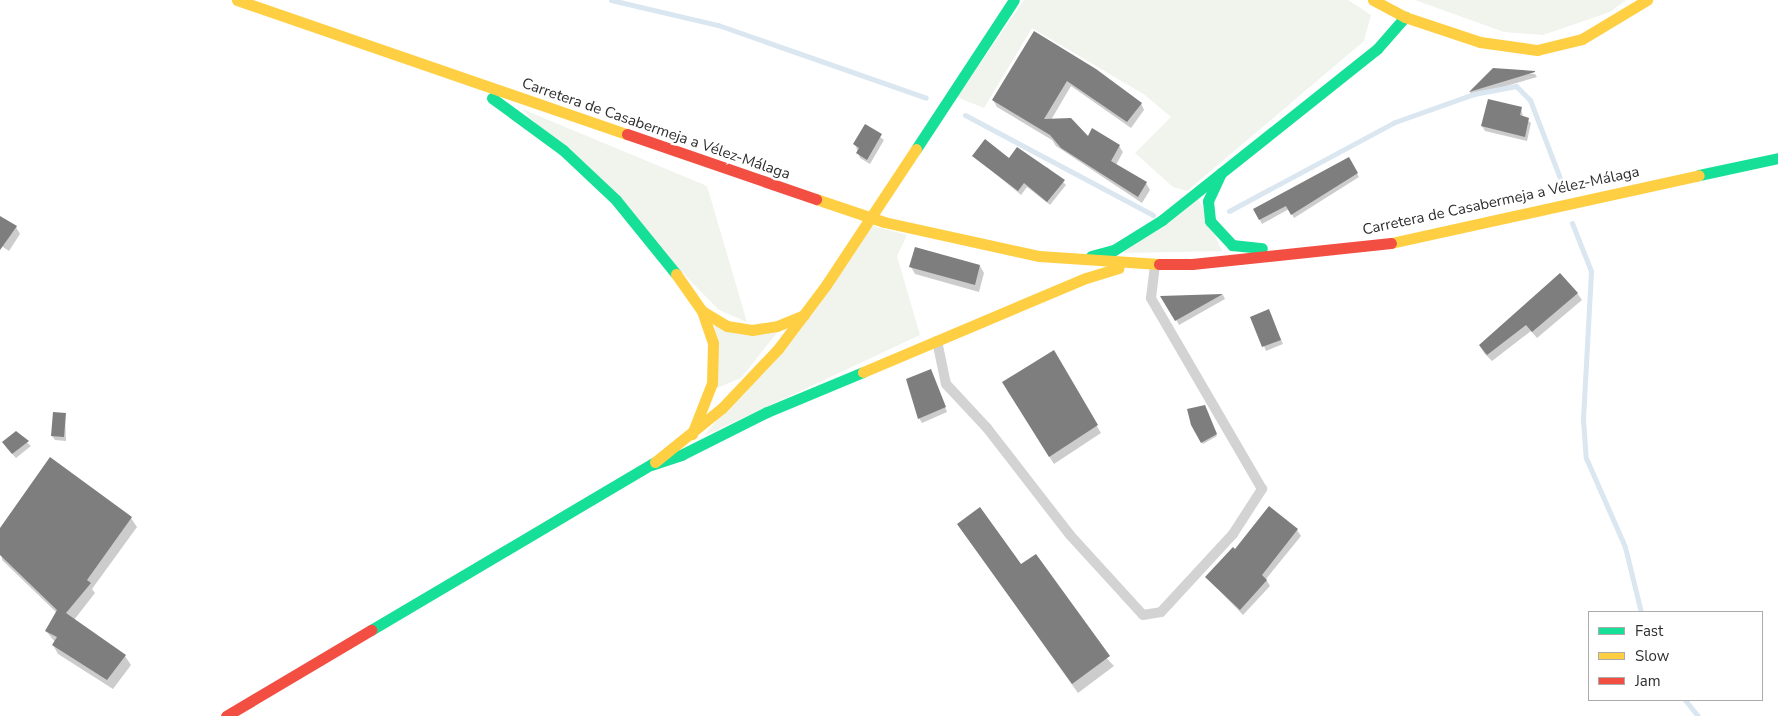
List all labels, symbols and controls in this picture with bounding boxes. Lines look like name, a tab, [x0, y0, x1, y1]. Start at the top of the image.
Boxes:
street label: Carretera de Casabermeja a Vélez-Málaga	[519, 74, 793, 184]
street label: Carretera de Casabermeja a Vélez-Málaga	[1361, 163, 1641, 239]
legend	[1588, 611, 1763, 701]
text: Fast	[1635, 621, 1663, 641]
text: Slow	[1635, 646, 1669, 666]
text: Jam	[1635, 671, 1661, 691]

